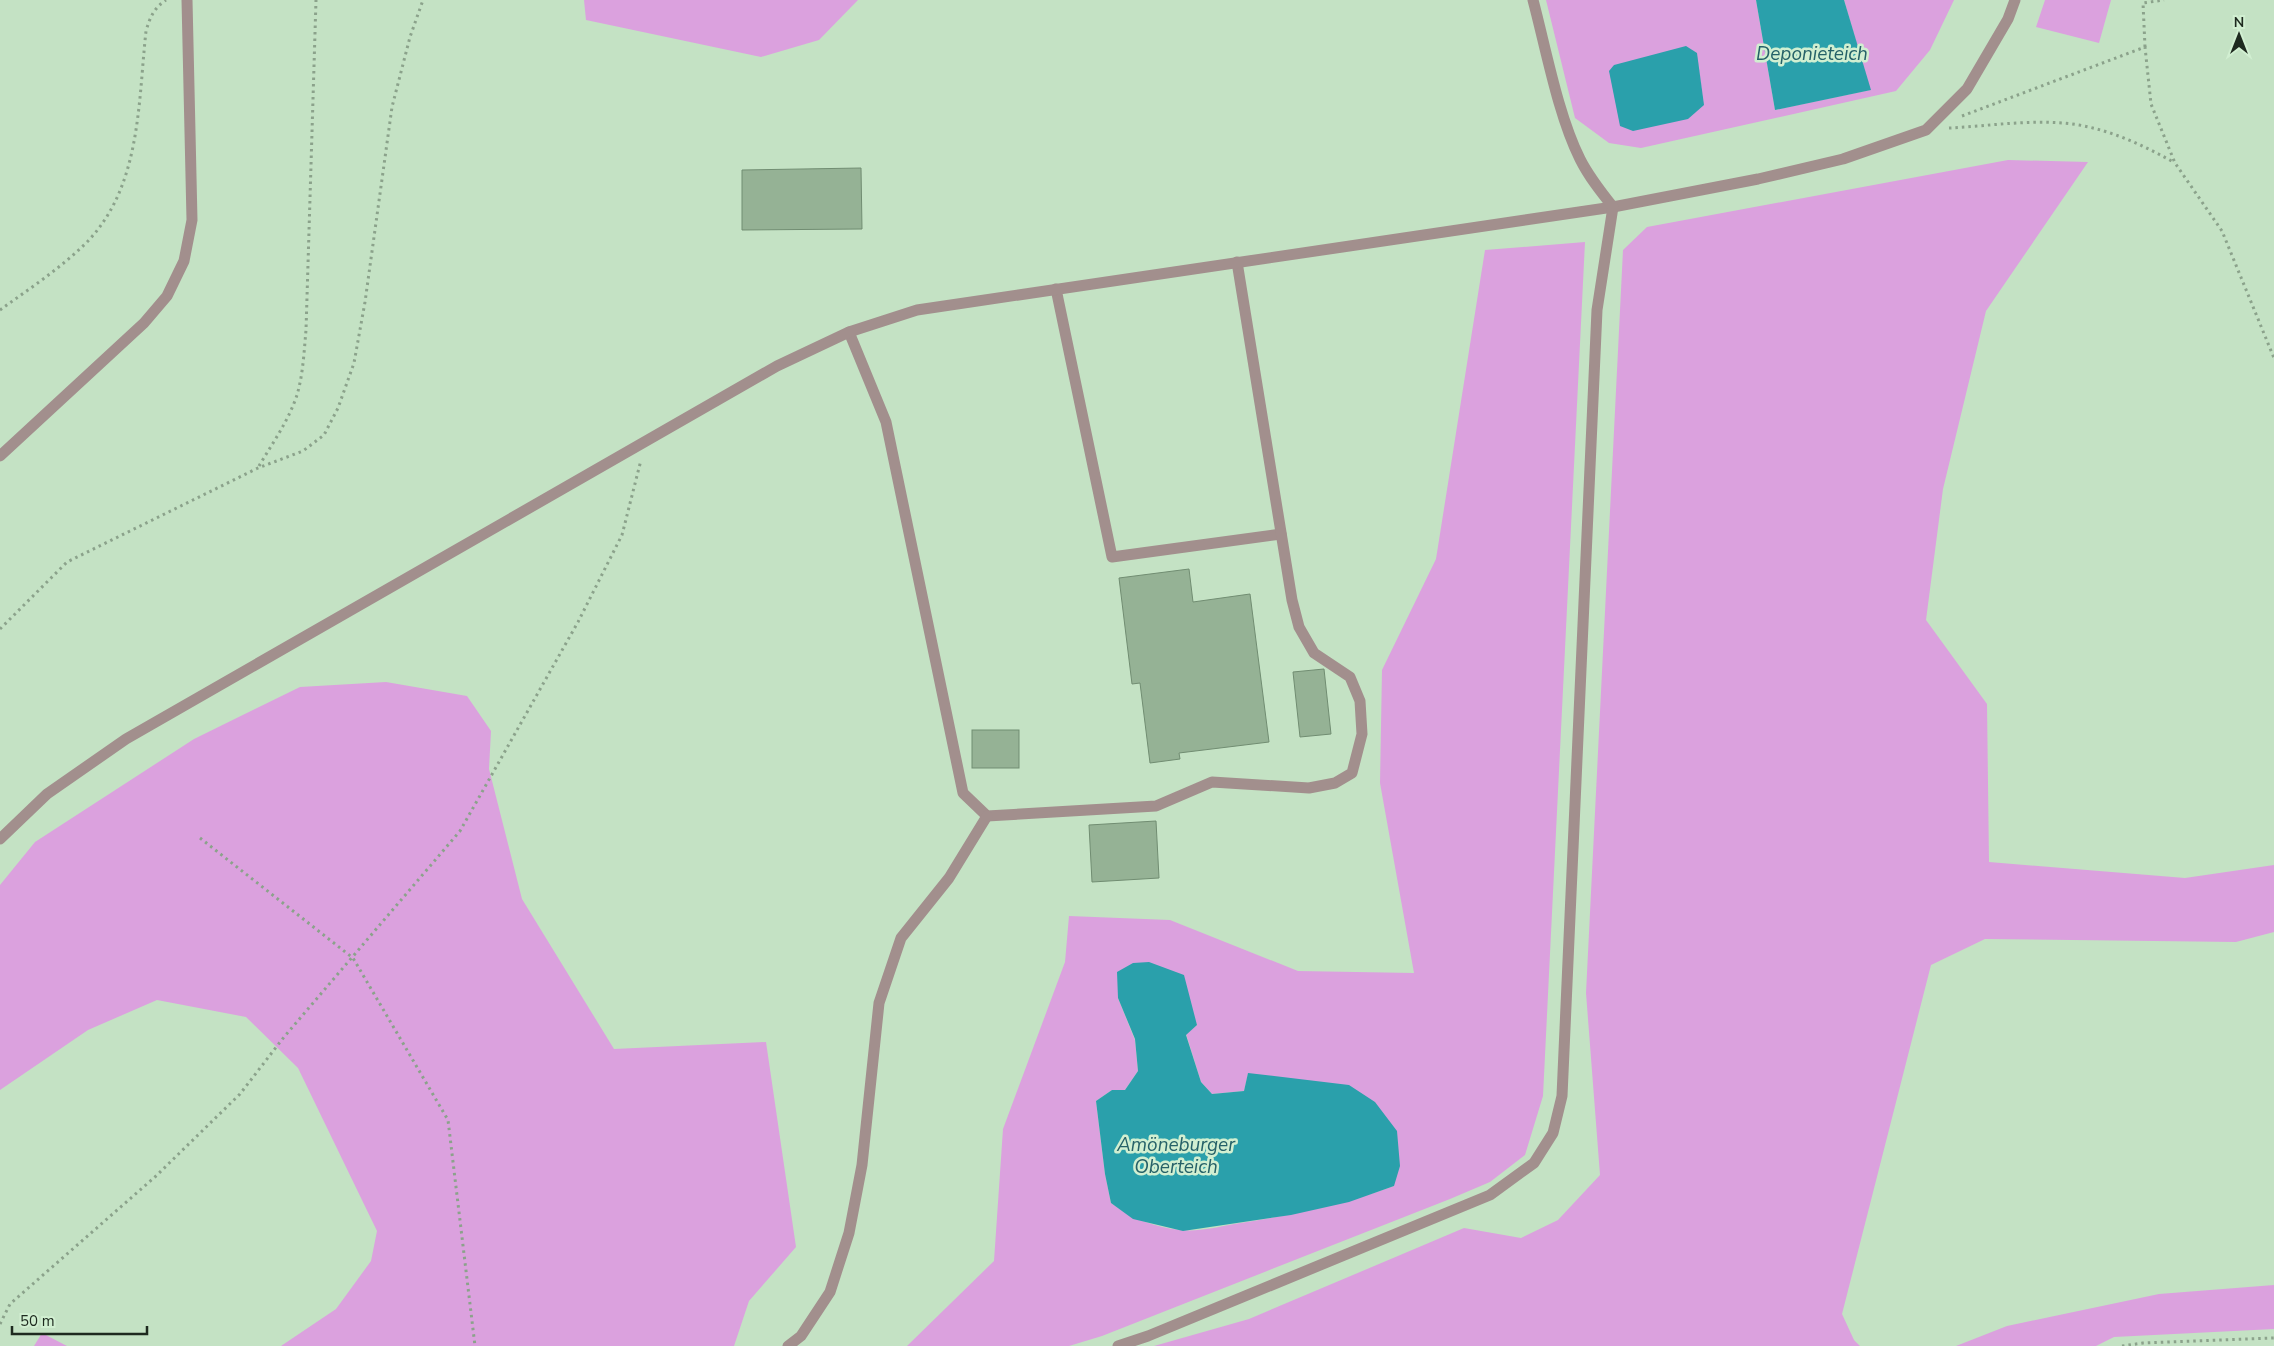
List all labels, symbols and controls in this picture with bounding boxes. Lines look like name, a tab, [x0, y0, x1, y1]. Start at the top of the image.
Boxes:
north arrow	[2214, 10, 2264, 60]
text: N	[2234, 13, 2244, 32]
water label: Deponieteich	[1756, 41, 1868, 67]
water label: Amöneburger Oberteich	[1116, 1132, 1236, 1180]
scale bar	[12, 1304, 148, 1336]
text: 50 m	[20, 1311, 55, 1331]

